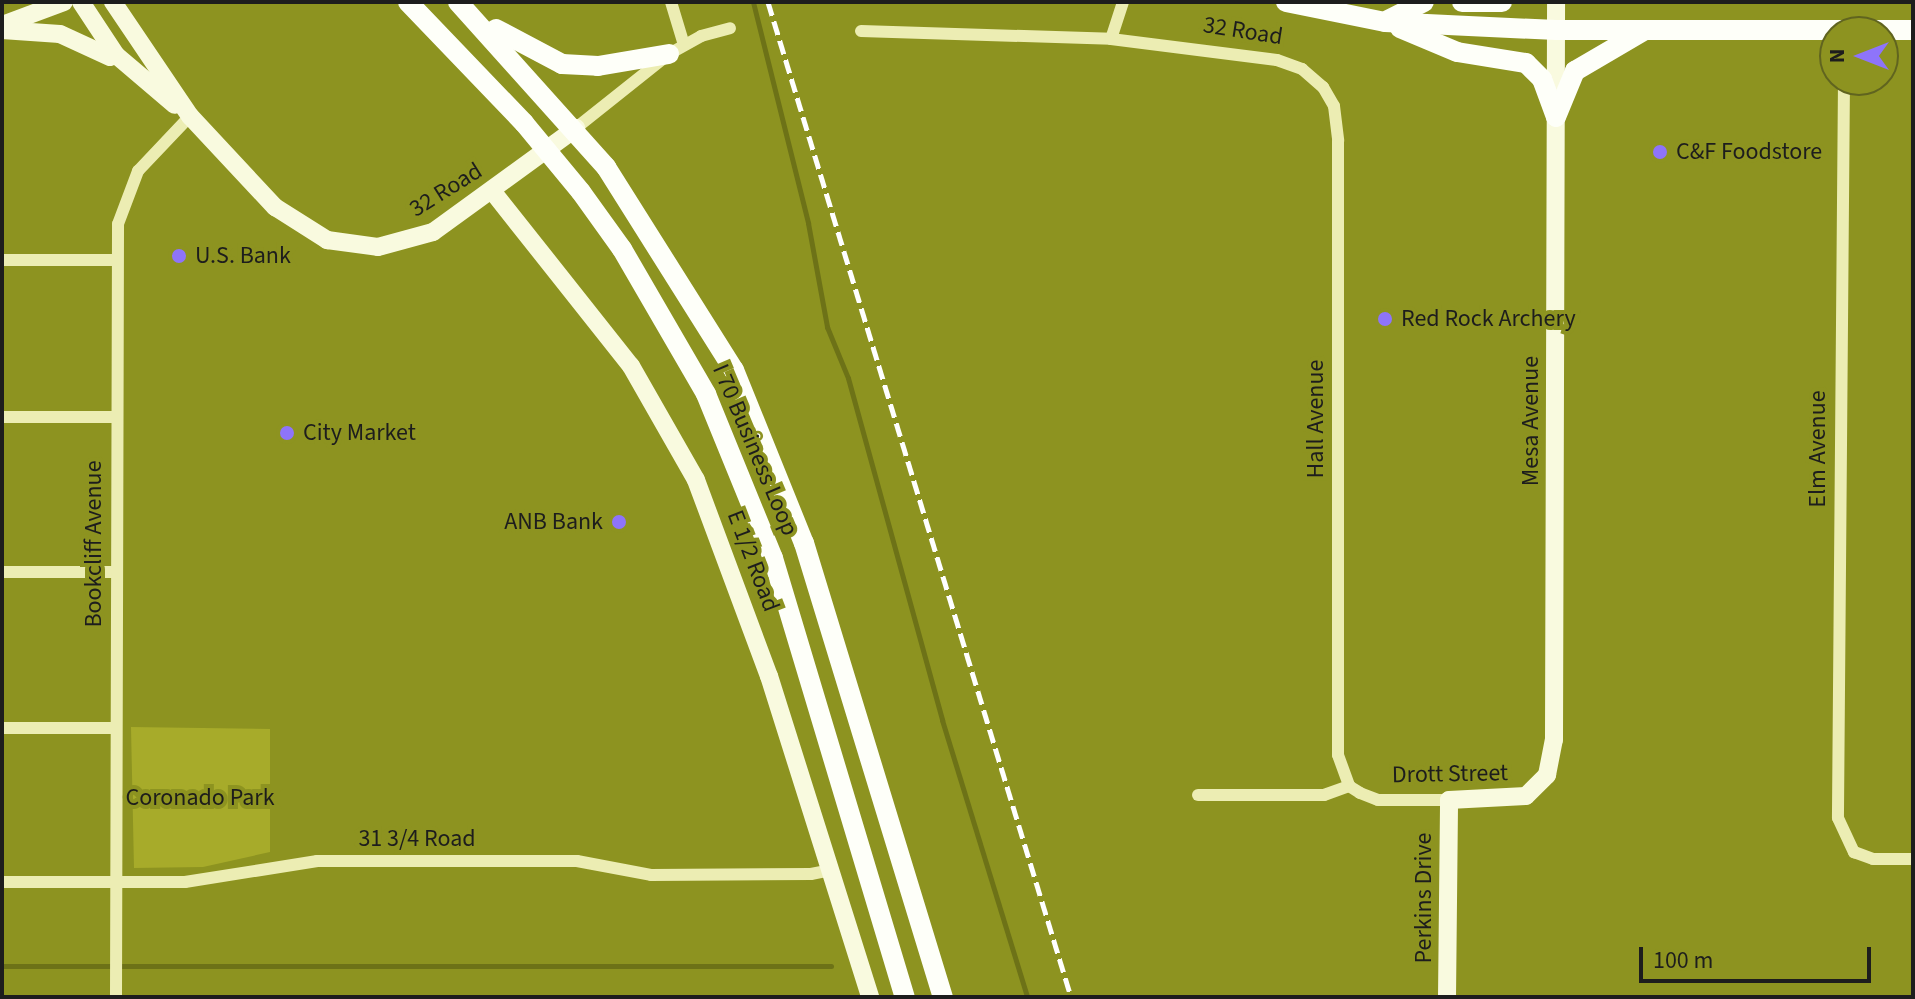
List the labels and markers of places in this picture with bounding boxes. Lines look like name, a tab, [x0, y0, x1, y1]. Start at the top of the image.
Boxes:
place label: C&F Foodstore	[1676, 138, 1822, 166]
marker: C&F Foodstore	[1651, 143, 1669, 161]
place label: U.S. Bank	[195, 242, 291, 270]
marker: U.S. Bank	[170, 247, 188, 265]
place label: Red Rock Archery	[1401, 305, 1576, 333]
marker: Red Rock Archery	[1376, 310, 1394, 328]
place label: City Market	[303, 419, 416, 447]
marker: City Market	[278, 424, 296, 442]
place label: ANB Bank	[504, 508, 603, 536]
marker: ANB Bank	[610, 513, 628, 531]

